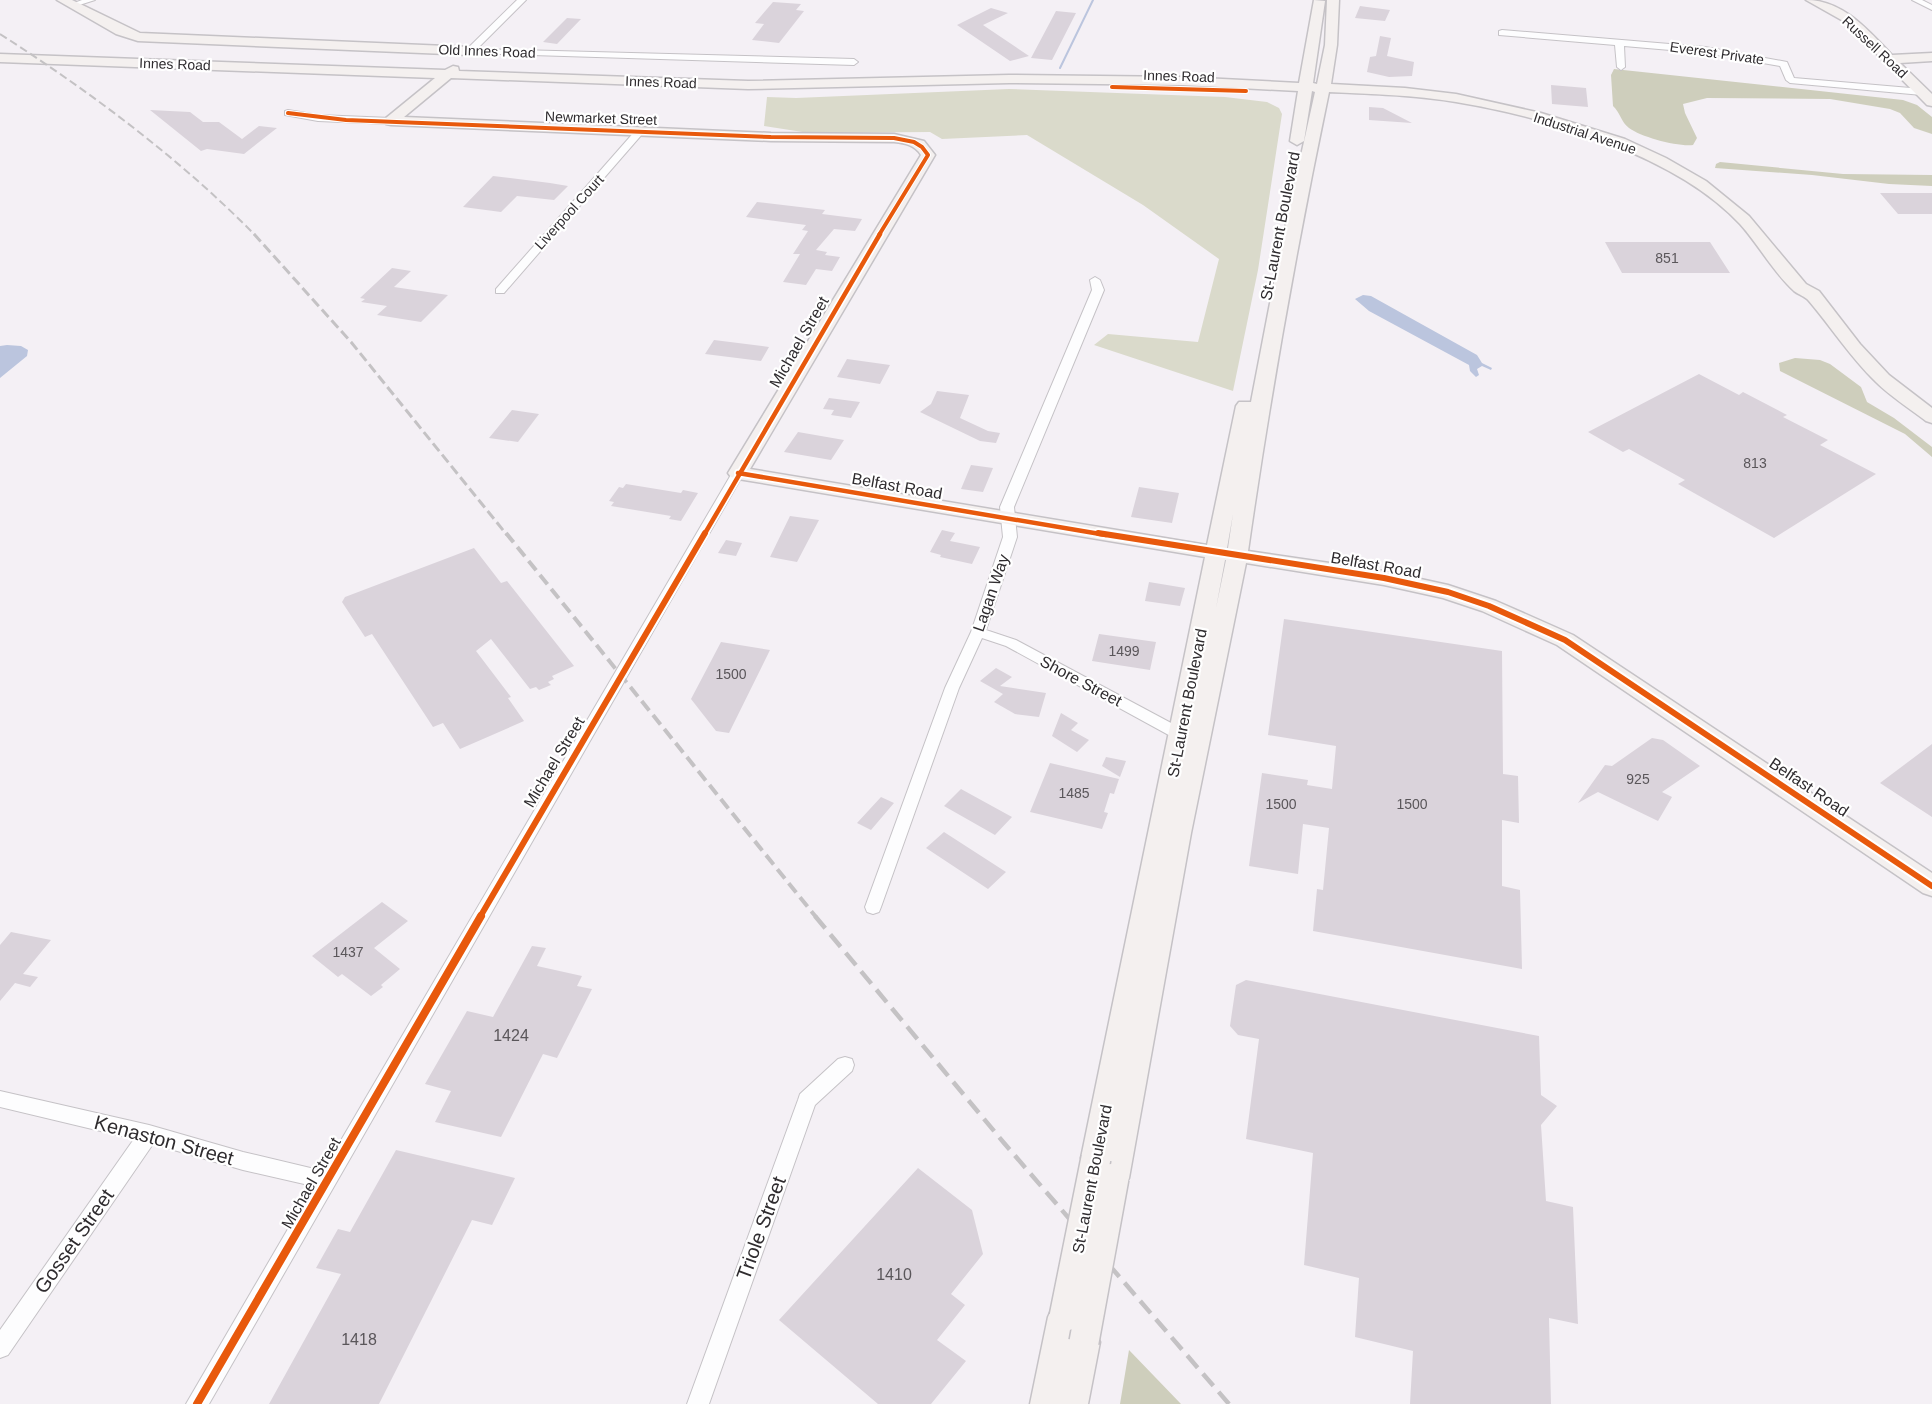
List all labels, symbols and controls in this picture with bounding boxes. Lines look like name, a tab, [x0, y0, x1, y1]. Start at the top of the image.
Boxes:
street label: Russell Road	[1839, 13, 1911, 81]
street label: Everest Private	[1669, 38, 1765, 68]
street label: Old Innes Road	[438, 41, 536, 61]
street label: Innes Road	[139, 55, 211, 73]
street label: Innes Road	[1143, 67, 1215, 85]
street label: Innes Road	[625, 73, 697, 91]
street label: Newmarket Street	[545, 108, 657, 128]
street label: Industrial Avenue	[1532, 109, 1639, 157]
street label: St-Laurent Boulevard	[1257, 150, 1303, 302]
street label: Liverpool Court	[531, 171, 607, 253]
house number: 851	[1655, 250, 1679, 266]
street label: Michael Street	[766, 293, 832, 391]
house number: 813	[1743, 455, 1767, 471]
street label: Belfast Road	[850, 470, 944, 502]
street label: Belfast Road	[1329, 549, 1423, 581]
street label: Lagan Way	[970, 552, 1012, 634]
street label: St-Laurent Boulevard	[1164, 627, 1210, 779]
house number: 1499	[1108, 643, 1140, 659]
street label: Shore Street	[1037, 652, 1125, 710]
house number: 1500	[715, 666, 747, 682]
street label: Michael Street	[520, 713, 588, 810]
street label: Belfast Road	[1766, 754, 1852, 820]
house number: 925	[1626, 771, 1650, 787]
house number: 1485	[1058, 785, 1090, 801]
house number: 1500	[1265, 796, 1297, 812]
house number: 1500	[1396, 796, 1428, 812]
house number: 1437	[332, 944, 364, 960]
house number: 1424	[493, 1027, 529, 1044]
street label: St-Laurent Boulevard	[1069, 1103, 1115, 1255]
street label: Kenaston Street	[92, 1111, 237, 1169]
street label: Michael Street	[278, 1134, 344, 1232]
street label: Triole Street	[732, 1173, 790, 1283]
street label: Gosset Street	[30, 1184, 118, 1297]
house number: 1410	[876, 1266, 912, 1283]
house number: 1418	[341, 1331, 377, 1348]

